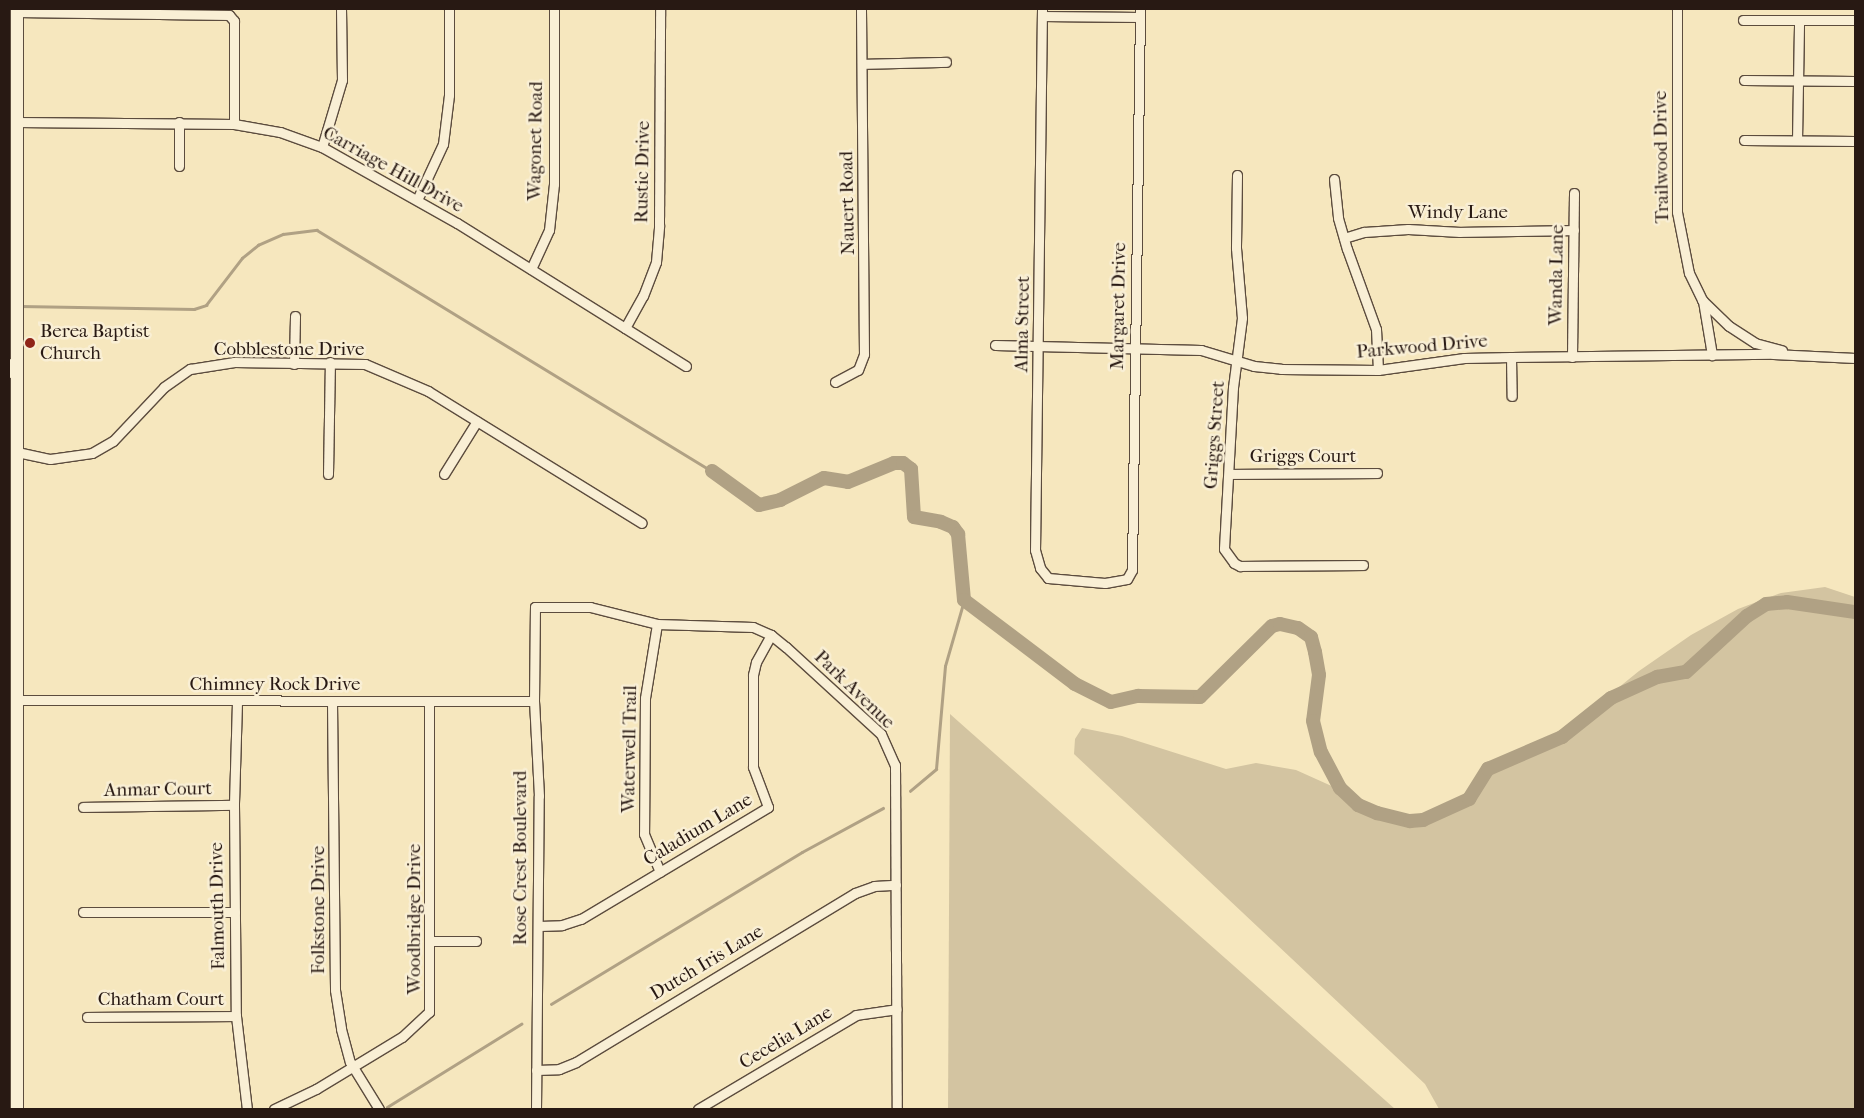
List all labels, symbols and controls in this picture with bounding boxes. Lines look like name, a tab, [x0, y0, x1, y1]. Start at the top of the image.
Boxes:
street label: Wagonet Road	[524, 81, 548, 201]
street label: Trailwood Drive	[1649, 90, 1675, 224]
street label: Rustic Drive	[631, 121, 655, 223]
street label: Carriage Hill Drive	[319, 122, 467, 218]
street label: Nauert Road	[836, 151, 860, 255]
street label: Windy Lane	[1408, 202, 1508, 224]
street label: Wanda Lane	[1545, 224, 1569, 326]
street label: Margaret Drive	[1106, 242, 1132, 370]
street label: Alma Street	[1011, 276, 1035, 372]
place label: Berea Baptist Church	[40, 321, 150, 365]
street label: Parkwood Drive	[1355, 330, 1489, 364]
marker: Berea Baptist Church	[24, 337, 36, 349]
street label: Cobblestone Drive	[214, 339, 364, 361]
street label: Griggs Street	[1200, 380, 1230, 490]
street label: Griggs Court	[1250, 446, 1356, 468]
street label: Park Avenue	[809, 646, 899, 734]
street label: Chimney Rock Drive	[190, 674, 360, 696]
street label: Waterwell Trail	[617, 685, 643, 813]
street label: Rose Crest Boulevard	[510, 771, 532, 945]
street label: Anmar Court	[104, 778, 212, 802]
street label: Caladium Lane	[640, 789, 756, 871]
street label: Falmouth Drive	[205, 842, 231, 970]
street label: Woodbridge Drive	[404, 844, 426, 994]
street label: Folkstone Drive	[308, 846, 330, 974]
street label: Dutch Iris Lane	[646, 920, 768, 1006]
street label: Chatham Court	[98, 989, 224, 1011]
street label: Cecelia Lane	[735, 1001, 837, 1075]

